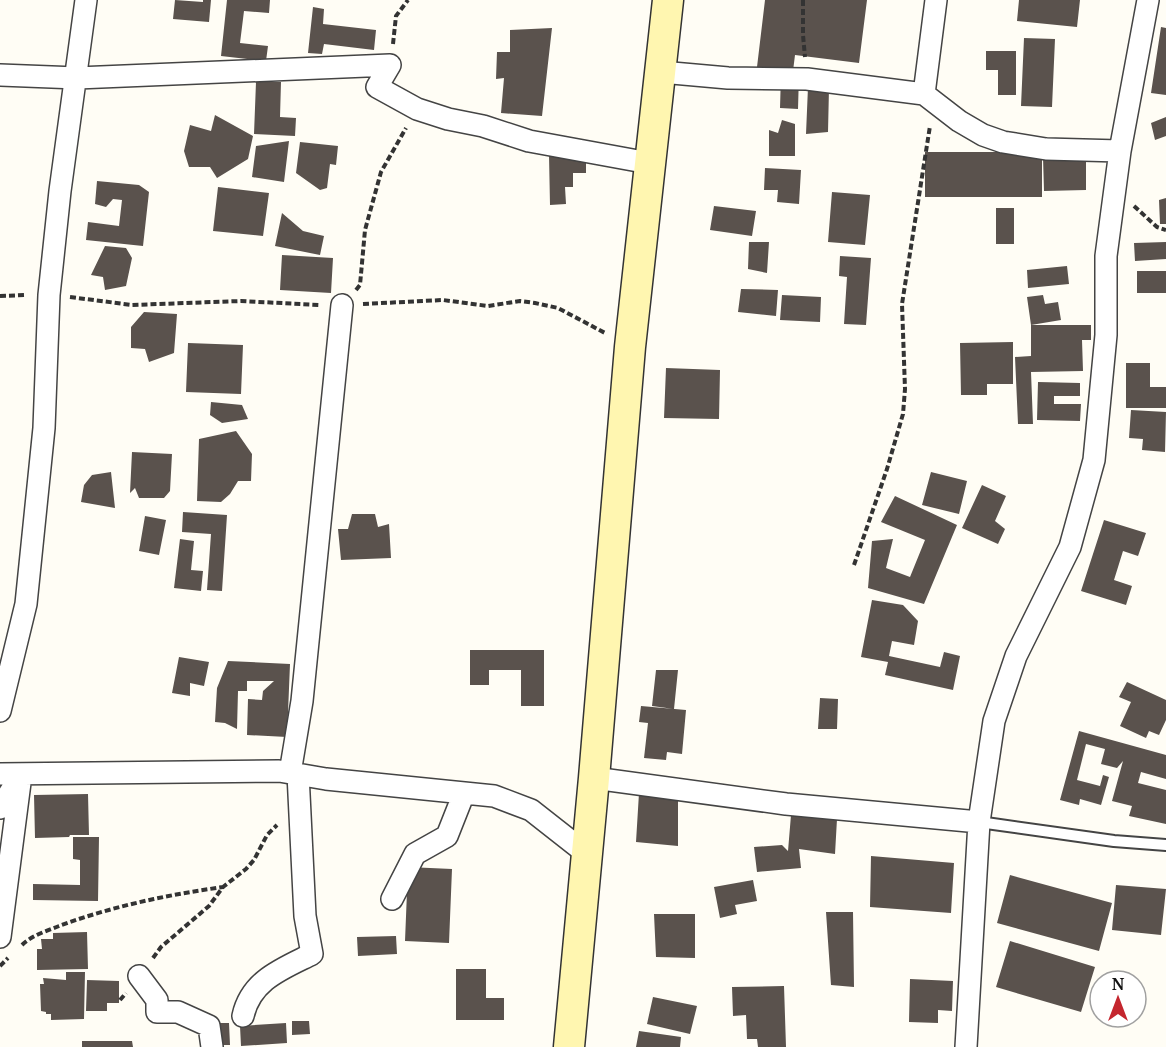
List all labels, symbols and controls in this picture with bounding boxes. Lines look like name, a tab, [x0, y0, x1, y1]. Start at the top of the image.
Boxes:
north arrow	[1088, 969, 1148, 1029]
text: N	[1112, 973, 1125, 995]

